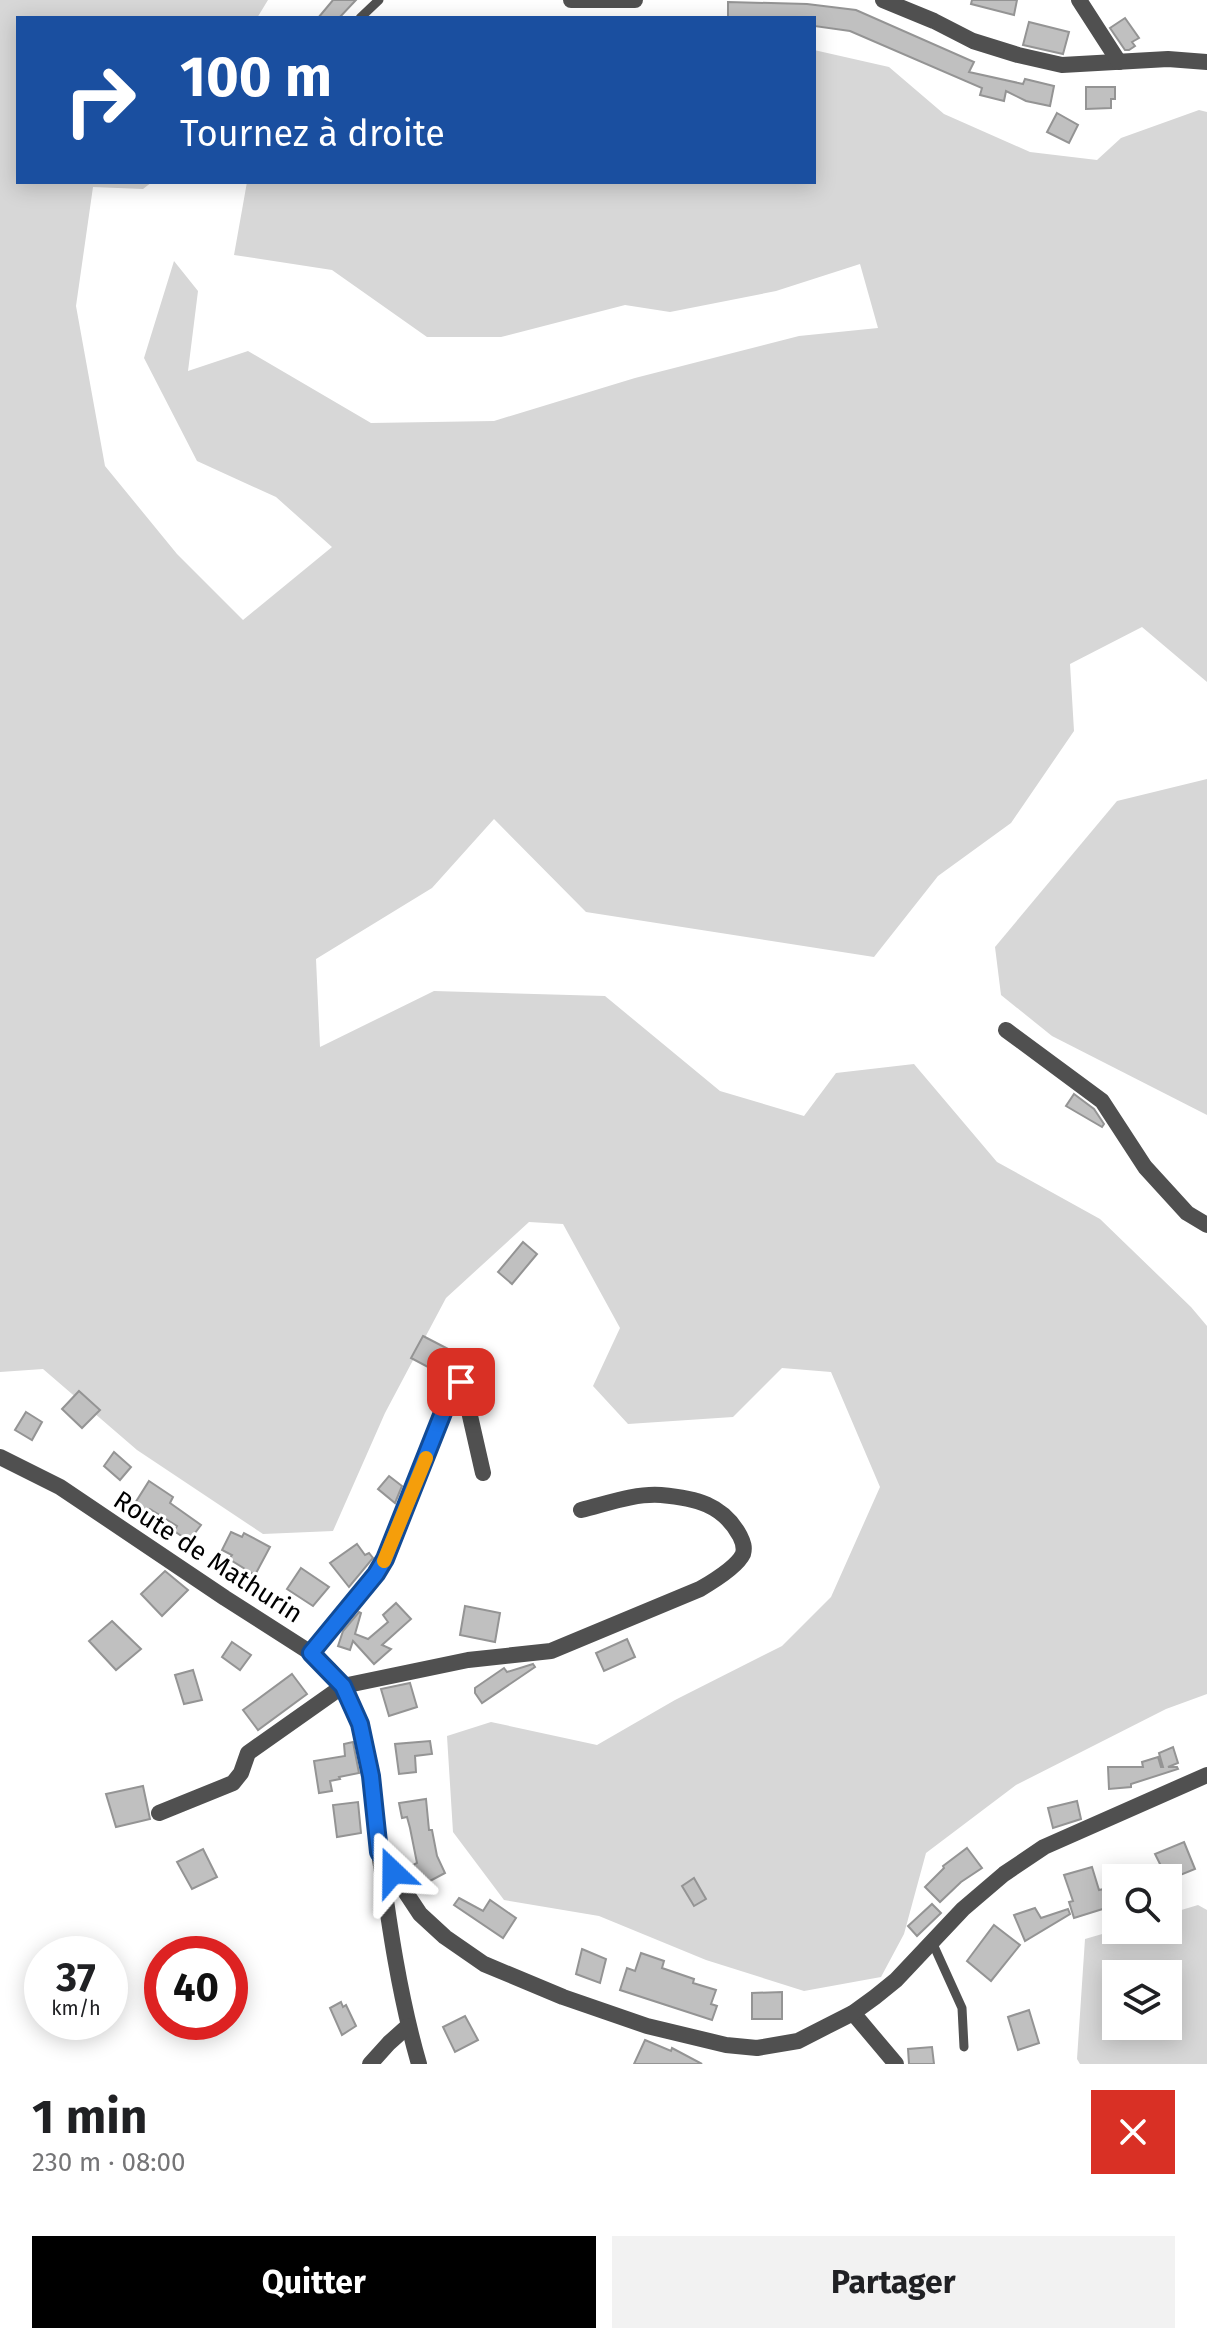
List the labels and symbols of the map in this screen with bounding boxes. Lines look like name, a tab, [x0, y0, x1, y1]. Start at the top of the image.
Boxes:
pin	[427, 1348, 495, 1416]
street label: Route de Mathurin	[108, 1484, 308, 1630]
position arrow	[351, 1830, 435, 1914]
speed limit sign: 40	[144, 1936, 248, 2040]

